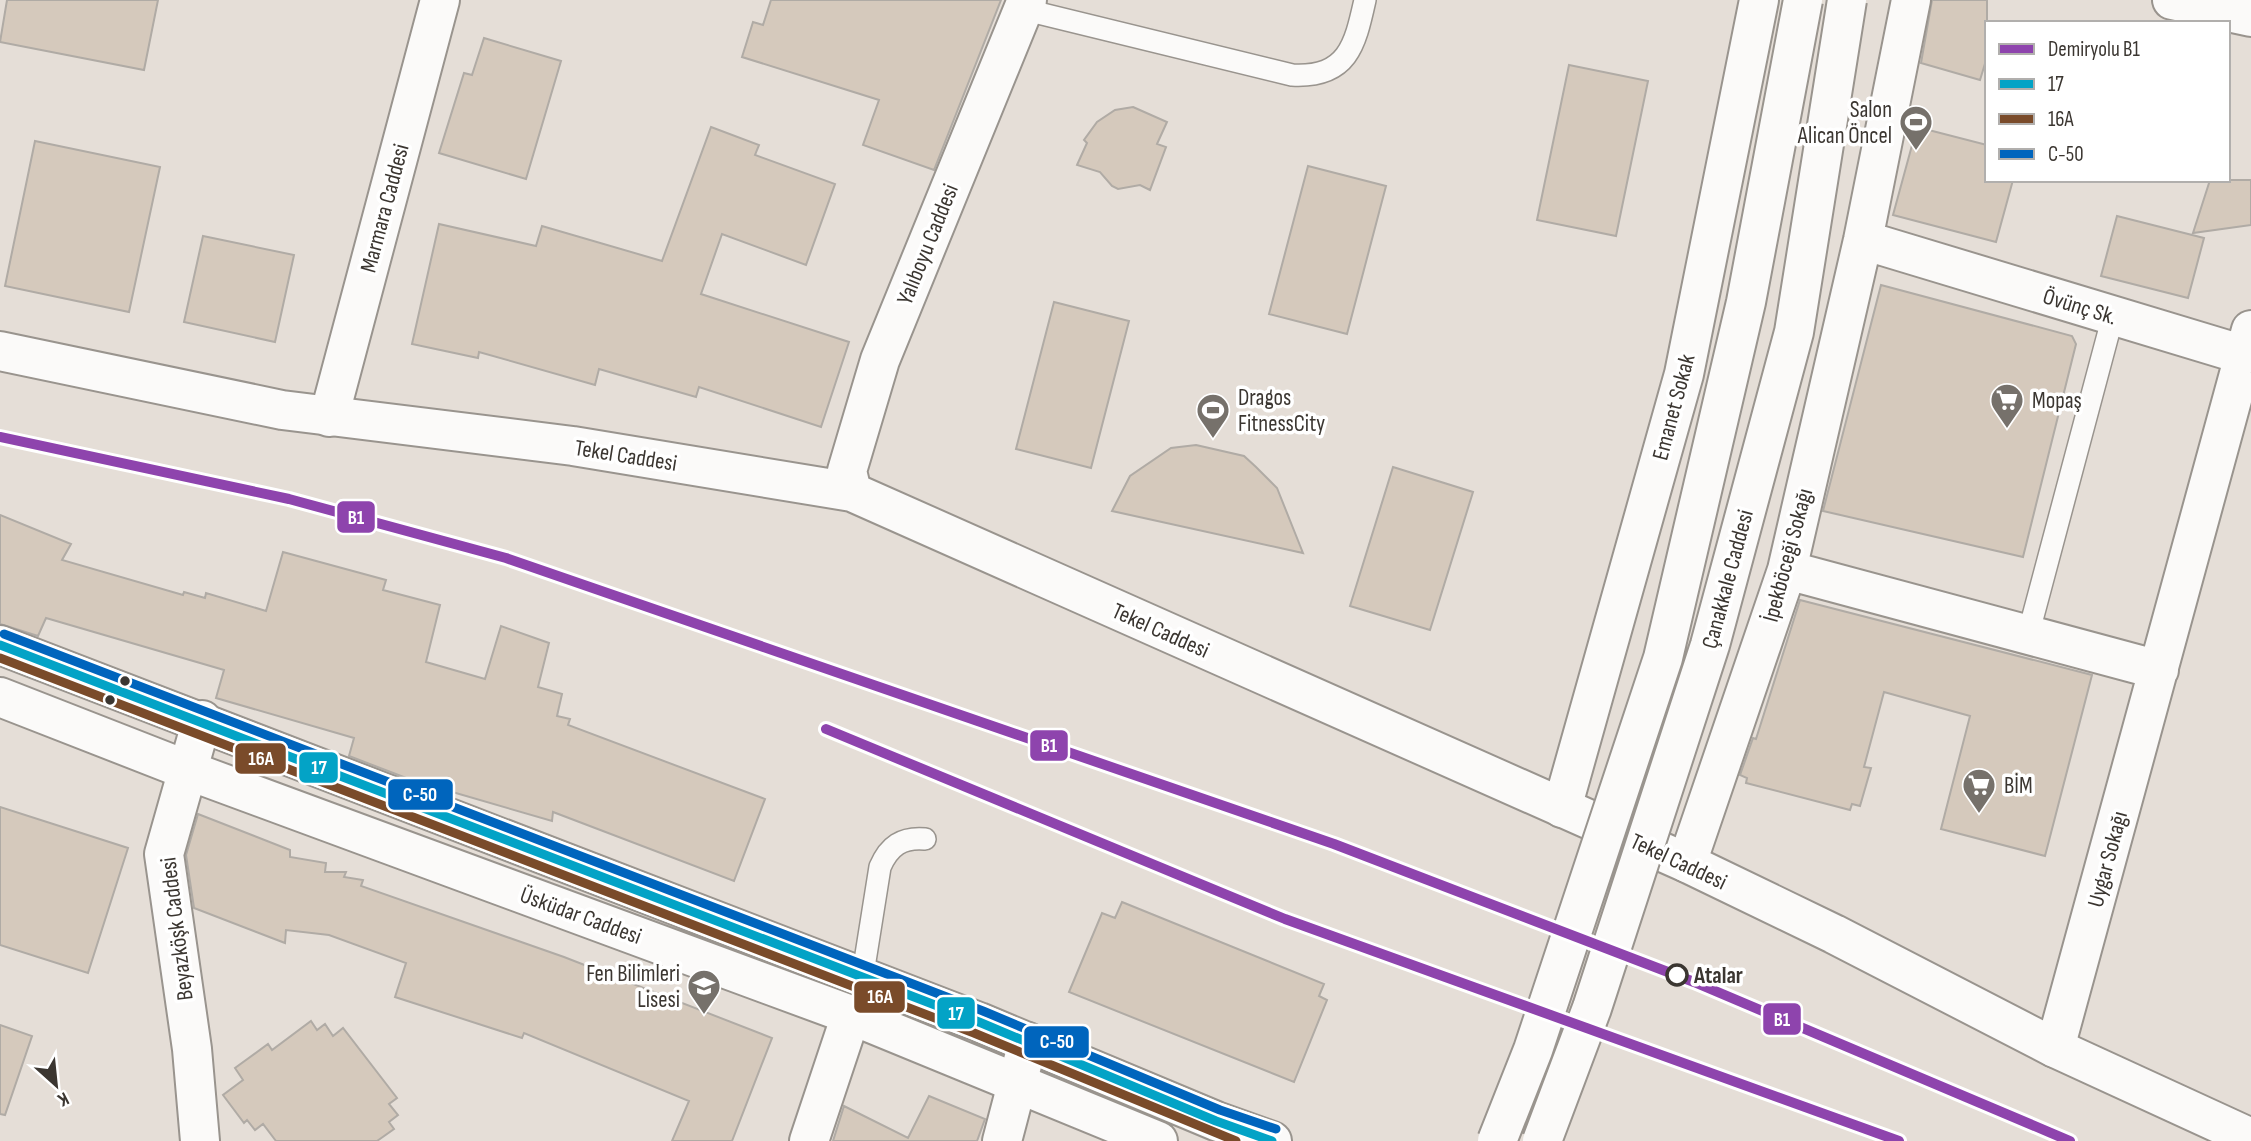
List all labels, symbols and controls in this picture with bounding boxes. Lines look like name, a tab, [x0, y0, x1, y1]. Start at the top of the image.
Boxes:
legend	[1985, 21, 2230, 182]
text: Demiryolu B1	[2048, 37, 2140, 62]
text: 17	[2048, 72, 2064, 97]
place label: Salon Alican Öncel	[1797, 96, 1892, 150]
sports icon: Salon Alican Öncel	[1897, 103, 1935, 152]
text: 16A	[2048, 107, 2075, 132]
street label: Marmara Caddesi	[354, 141, 416, 276]
text: C-50	[2048, 142, 2084, 167]
street label: Yalıboyu Caddesi	[891, 180, 965, 309]
street label: Övünç Sk.	[2039, 283, 2120, 331]
street label: Emanet Sokak	[1646, 351, 1702, 463]
supermarket icon: Mopaş	[1988, 381, 2026, 430]
place label: Dragos FitnessCity	[1238, 384, 1325, 438]
place label: Mopaş	[2032, 387, 2082, 415]
sports icon: Dragos FitnessCity	[1194, 391, 1232, 440]
street label: Tekel Caddesi	[573, 434, 679, 478]
street label: İpekböceği Sokağı	[1757, 485, 1819, 625]
line badge: B1	[336, 500, 376, 534]
text: B1	[348, 507, 365, 530]
street label: Çanakkale Caddesi	[1696, 507, 1760, 652]
street label: Tekel Caddesi	[1108, 597, 1213, 665]
unlabelled marker	[118, 674, 132, 688]
unlabelled marker	[103, 693, 117, 707]
line badge: B1	[1029, 729, 1069, 762]
text: B1	[1041, 735, 1058, 758]
line badge: 16A	[234, 742, 287, 775]
text: 16A	[248, 748, 275, 771]
line badge: 17	[298, 751, 339, 784]
text: 17	[311, 757, 328, 780]
supermarket icon: BİM	[1960, 766, 1998, 815]
place label: BİM	[2004, 772, 2033, 800]
line badge: C-50	[387, 778, 454, 811]
text: C-50	[403, 784, 437, 807]
street label: Uygar Sokağı	[2082, 808, 2134, 910]
street label: Tekel Caddesi	[1626, 827, 1731, 896]
street label: Beyazköşk Caddesi	[154, 856, 200, 1002]
street label: Üsküdar Caddesi	[516, 881, 645, 951]
place label: Fen Bilimleri Lisesi	[586, 960, 680, 1014]
place label: Atalar	[1693, 962, 1743, 990]
marker: Atalar	[1666, 964, 1688, 986]
school or university icon: Fen Bilimleri Lisesi	[685, 967, 723, 1016]
line badge: 16A	[853, 980, 906, 1014]
text: 16A	[867, 986, 894, 1009]
line badge: 17	[936, 996, 976, 1030]
line badge: B1	[1762, 1002, 1802, 1036]
text: 17	[948, 1003, 965, 1026]
text: B1	[1774, 1009, 1791, 1032]
line badge: C-50	[1023, 1025, 1090, 1059]
text: C-50	[1040, 1031, 1074, 1054]
north arrow	[21, 1050, 91, 1120]
text: K	[53, 1086, 72, 1111]

